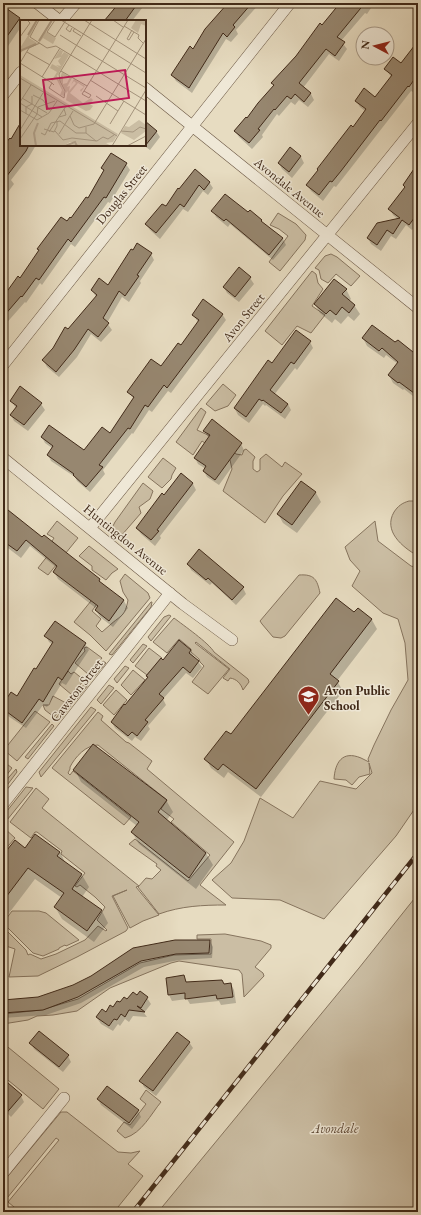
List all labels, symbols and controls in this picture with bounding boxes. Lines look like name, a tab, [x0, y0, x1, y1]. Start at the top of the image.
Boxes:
inset map	[20, 20, 146, 146]
north arrow	[355, 26, 395, 66]
text: N	[358, 39, 373, 50]
street label: Avondale Avenue	[250, 153, 329, 221]
street label: Douglas Street	[92, 161, 151, 228]
street label: Avon Street	[218, 289, 268, 346]
street label: Huntingdon Avenue	[80, 500, 171, 579]
street label: Cawston Street	[46, 655, 106, 725]
place label: Avon Public School	[323, 682, 391, 714]
school or university icon: Avon Public School	[295, 684, 321, 717]
park label: Avondale	[311, 1120, 359, 1137]

